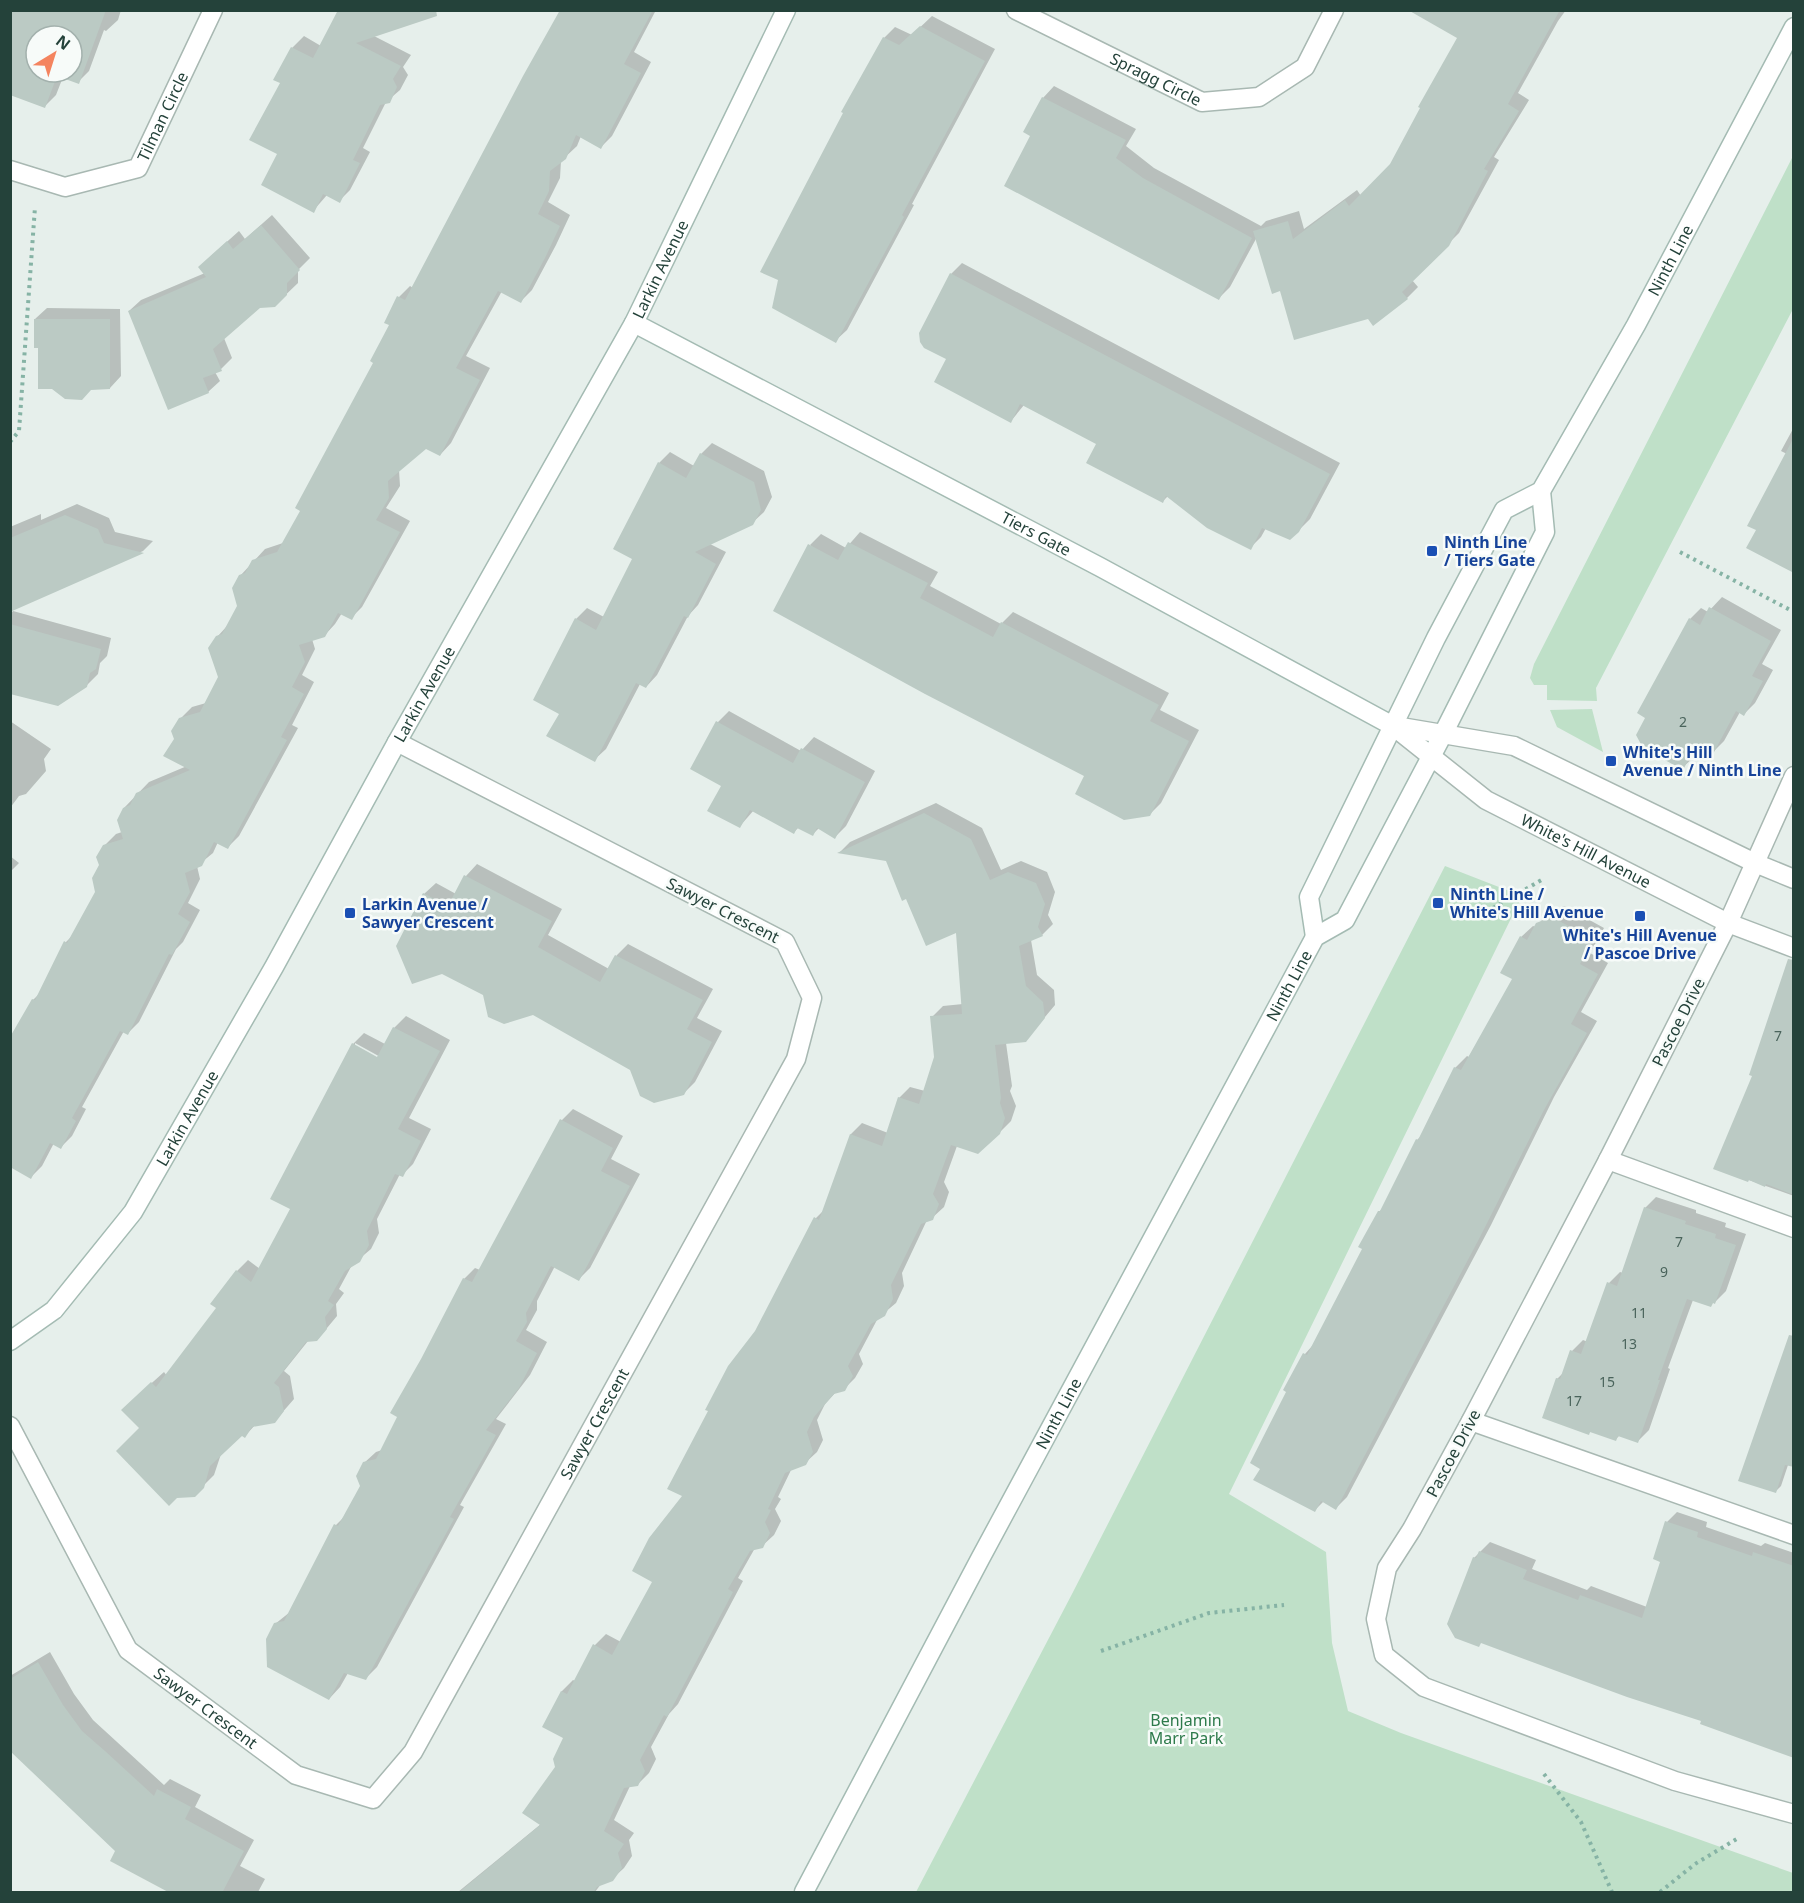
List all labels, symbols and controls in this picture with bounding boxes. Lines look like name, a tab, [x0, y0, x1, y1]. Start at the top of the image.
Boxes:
north arrow	[24, 24, 84, 84]
text: N	[51, 30, 75, 55]
street label: Spragg Circle	[1106, 47, 1205, 111]
street label: Tilman Circle	[132, 68, 193, 165]
street label: Larkin Avenue	[627, 216, 693, 322]
street label: Ninth Line	[1642, 221, 1698, 300]
street label: Tiers Gate	[997, 506, 1075, 561]
place label: Ninth Line / Tiers Gate	[1444, 531, 1535, 571]
marker: Ninth Line / Tiers Gate	[1425, 544, 1439, 558]
street label: Larkin Avenue	[388, 642, 460, 746]
house number: 2	[1679, 712, 1687, 731]
place label: White's Hill Avenue / Ninth Line	[1623, 741, 1781, 781]
marker: White's Hill Avenue / Ninth Line	[1604, 754, 1618, 768]
street label: White's Hill Avenue	[1517, 809, 1655, 893]
street label: Sawyer Crescent	[663, 872, 783, 948]
place label: Ninth Line / White's Hill Avenue	[1450, 883, 1604, 923]
place label: Larkin Avenue / Sawyer Crescent	[362, 893, 494, 933]
marker: Ninth Line / White's Hill Avenue	[1431, 896, 1445, 910]
marker: Larkin Avenue / Sawyer Crescent	[343, 906, 357, 920]
marker: White's Hill Avenue / Pascoe Drive	[1633, 909, 1647, 923]
place label: White's Hill Avenue / Pascoe Drive	[1563, 924, 1717, 964]
street label: Ninth Line	[1261, 946, 1317, 1025]
street label: Pascoe Drive	[1646, 974, 1710, 1070]
house number: 7	[1774, 1026, 1782, 1045]
street label: Larkin Avenue	[151, 1066, 223, 1170]
house number: 7	[1675, 1232, 1683, 1251]
house number: 9	[1660, 1262, 1668, 1281]
house number: 11	[1631, 1303, 1647, 1322]
house number: 13	[1621, 1334, 1637, 1353]
street label: Sawyer Crescent	[555, 1364, 634, 1483]
house number: 15	[1599, 1372, 1615, 1391]
street label: Ninth Line	[1030, 1374, 1086, 1453]
house number: 17	[1566, 1391, 1582, 1410]
street label: Pascoe Drive	[1421, 1405, 1485, 1501]
street label: Sawyer Crescent	[149, 1662, 262, 1754]
park label: Benjamin Marr Park	[1149, 1709, 1224, 1749]

